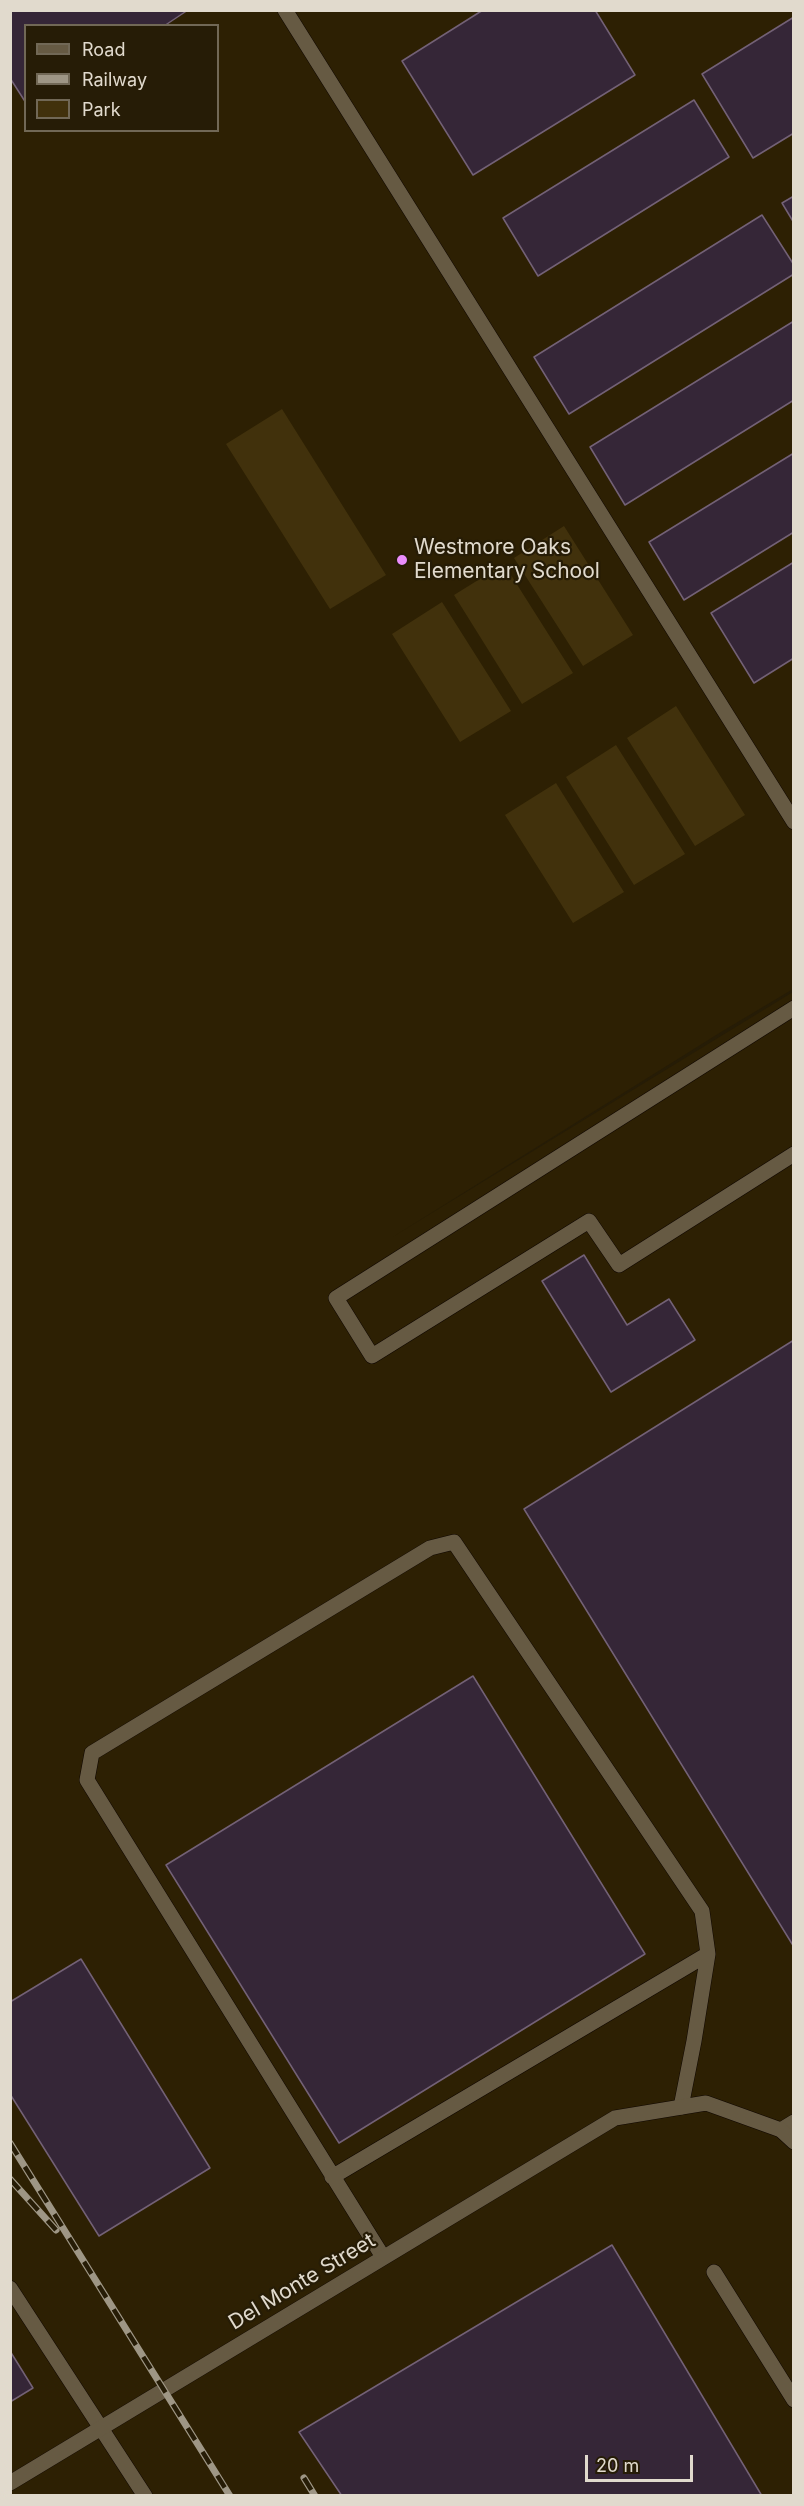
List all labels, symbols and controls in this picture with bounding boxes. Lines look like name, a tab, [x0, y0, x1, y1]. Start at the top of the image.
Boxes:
legend	[24, 24, 219, 132]
text: Road	[82, 39, 125, 60]
text: Railway	[82, 69, 147, 90]
text: Park	[82, 99, 121, 120]
place label: Westmore Oaks Elementary School	[414, 535, 600, 585]
marker: Westmore Oaks Elementary School	[395, 553, 409, 567]
street label: Del Monte Street	[224, 2228, 380, 2336]
scale bar	[588, 2443, 696, 2481]
text: 20 m	[596, 2455, 639, 2476]

